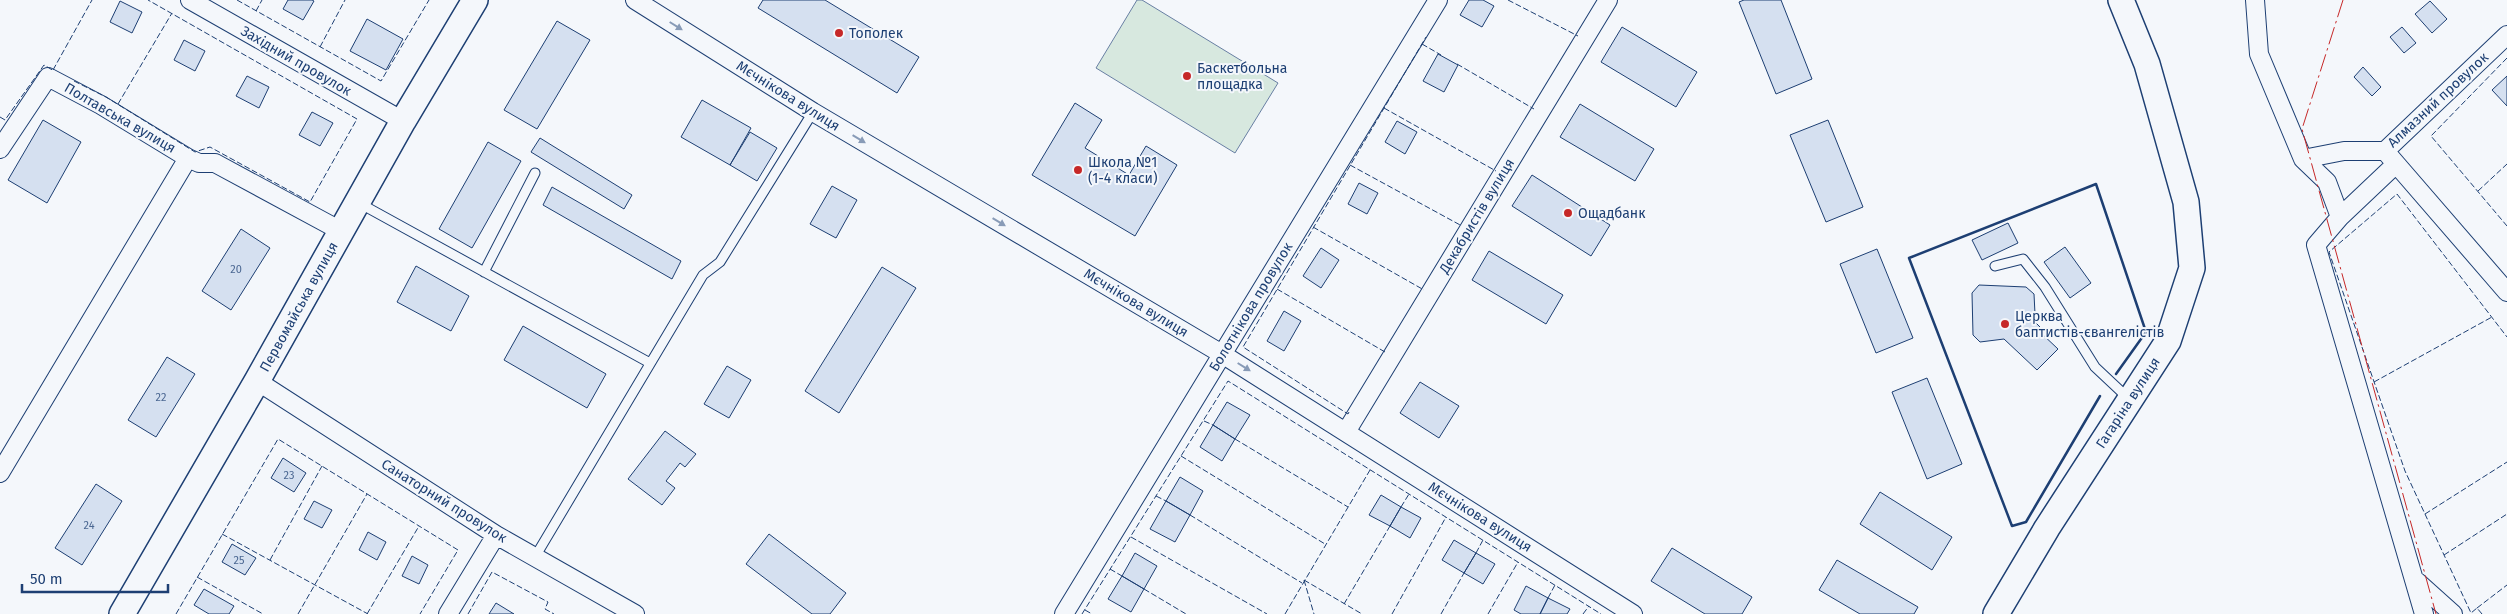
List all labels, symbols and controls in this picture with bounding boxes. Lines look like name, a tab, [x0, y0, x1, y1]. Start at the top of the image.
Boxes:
one-way arrow	[670, 21, 683, 31]
street label: Західний провулок	[238, 22, 355, 100]
place label: Тополек	[849, 25, 904, 42]
marker: Тополек	[833, 27, 845, 39]
street label: Алмазний провулок	[2384, 48, 2492, 151]
street label: Мєчнікова вулиця	[733, 57, 843, 135]
place label: Баскетбольна площадка	[1197, 60, 1287, 93]
marker: Баскетбольна площадка	[1181, 70, 1193, 82]
street label: Полтавська вулиця	[61, 79, 179, 157]
one-way arrow	[853, 135, 866, 144]
place label: Школа №1 (1-4 класи)	[1088, 154, 1158, 187]
street label: Декабристів вулиця	[1435, 155, 1518, 277]
marker: Школа №1 (1-4 класи)	[1072, 164, 1084, 176]
place label: Ощадбанк	[1578, 205, 1646, 222]
marker: Ощадбанк	[1562, 207, 1574, 219]
one-way arrow	[993, 217, 1006, 226]
street label: Первомайська вулиця	[256, 239, 342, 375]
street label: Болотнікова провулок	[1206, 239, 1297, 375]
house number: 20	[230, 263, 242, 276]
street label: Мєчнікова вулиця	[1081, 265, 1191, 341]
place label: Церква баптистів-євангелістів	[2015, 308, 2164, 341]
marker: Церква баптистів-євангелістів	[1999, 318, 2011, 330]
street label: Гагаріна вулиця	[2092, 354, 2164, 452]
one-way arrow	[1237, 363, 1251, 372]
house number: 22	[156, 391, 166, 404]
street label: Санаторний провулок	[378, 455, 511, 547]
house number: 23	[284, 469, 294, 482]
street label: Мєчнікова вулиця	[1425, 478, 1535, 556]
house number: 24	[84, 519, 95, 532]
house number: 25	[234, 554, 245, 567]
scale bar	[22, 562, 169, 594]
text: 50 m	[30, 570, 63, 588]

